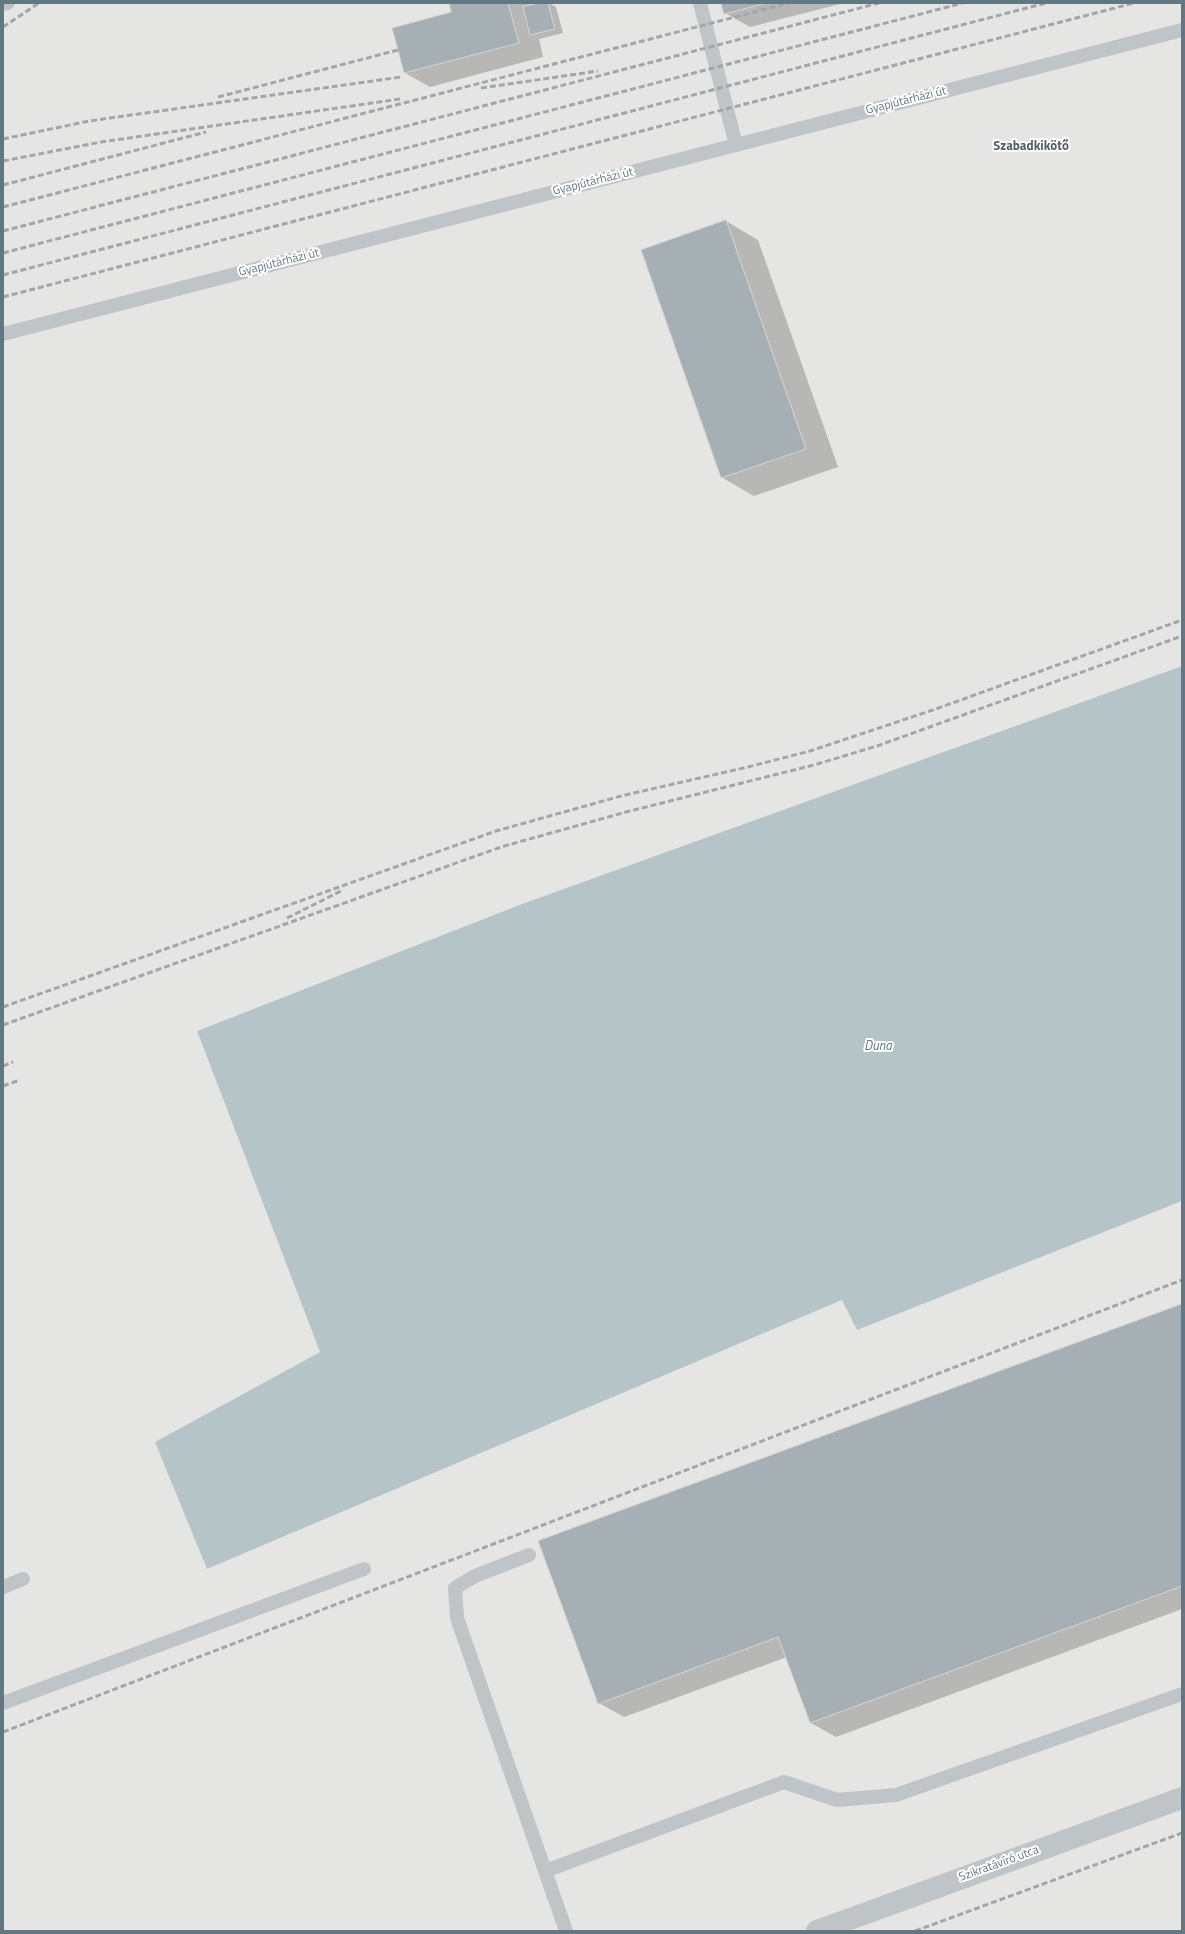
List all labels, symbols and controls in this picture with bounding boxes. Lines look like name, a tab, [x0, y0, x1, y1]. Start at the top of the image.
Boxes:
street label: Gyapjútárházi út	[864, 84, 948, 118]
district label: Szabadkikötő	[993, 139, 1069, 155]
street label: Gyapjútárházi út	[551, 165, 635, 199]
street label: Gyapjútárházi út	[237, 246, 321, 280]
water label: Duna	[864, 1039, 892, 1055]
street label: Szikratávíró utca	[957, 1843, 1041, 1885]

